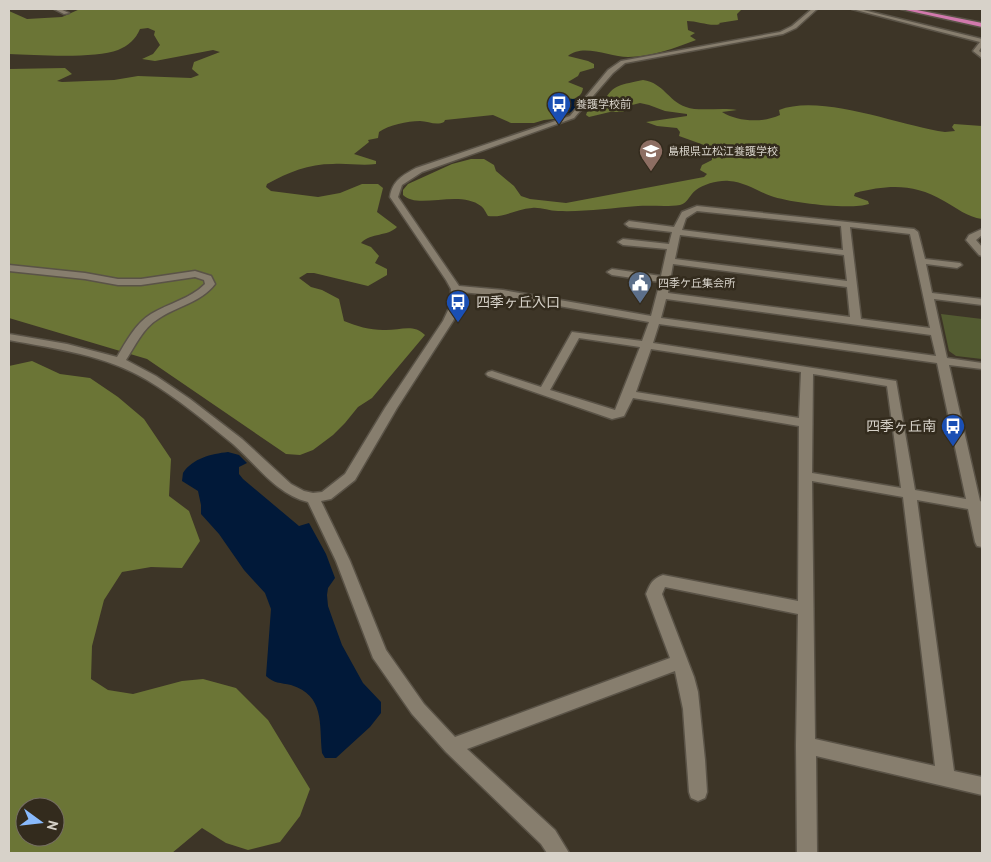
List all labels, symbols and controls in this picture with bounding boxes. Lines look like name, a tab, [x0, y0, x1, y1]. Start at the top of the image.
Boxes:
bus stop icon: 養護学校前	[546, 91, 572, 125]
place label: 養護学校前	[576, 97, 631, 111]
school or university icon: 島根県立松江養護学校	[638, 138, 664, 172]
place label: 島根県立松江養護学校	[668, 144, 778, 158]
public building icon: 四季ケ丘集会所	[627, 270, 653, 304]
place label: 四季ケ丘集会所	[658, 276, 736, 290]
bus stop icon: 四季ヶ丘入口	[445, 289, 471, 323]
place label: 四季ヶ丘入口	[476, 293, 560, 311]
bus stop icon: 四季ヶ丘南	[940, 413, 966, 447]
place label: 四季ヶ丘南	[866, 417, 936, 435]
north arrow	[15, 797, 65, 847]
text: N	[43, 819, 62, 832]

